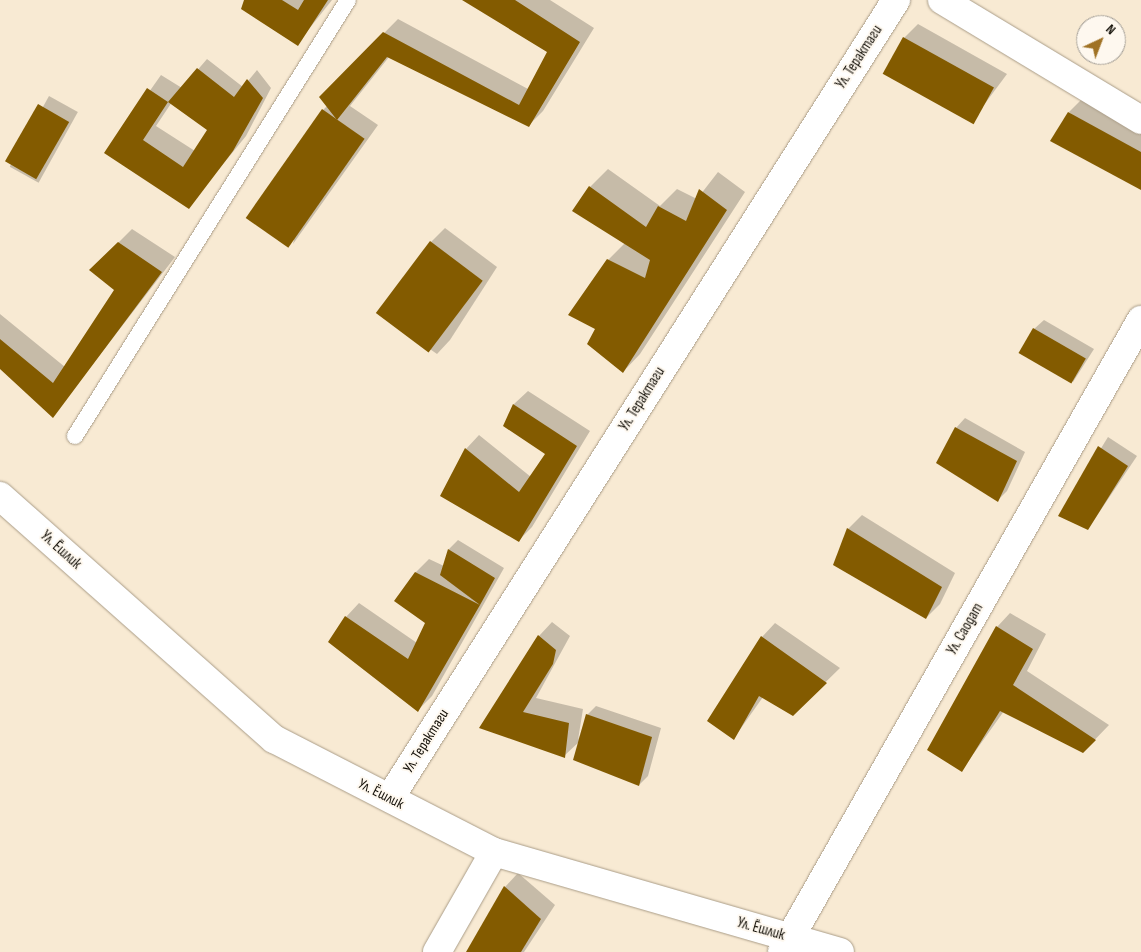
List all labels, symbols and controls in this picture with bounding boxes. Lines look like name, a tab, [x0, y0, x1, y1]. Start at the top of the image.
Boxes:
north arrow	[1076, 15, 1126, 65]
text: N	[1102, 21, 1119, 38]
street label: Ул. Терактаги	[832, 22, 886, 92]
street label: Ул. Терактаги	[615, 364, 669, 434]
street label: Ул. Ёшлик	[37, 527, 85, 573]
street label: Ул. Саодат	[943, 600, 987, 658]
street label: Ул. Терактаги	[399, 706, 453, 776]
street label: Ул. Ёшлик	[355, 775, 407, 813]
street label: Ул. Ёшлик	[735, 914, 787, 944]

